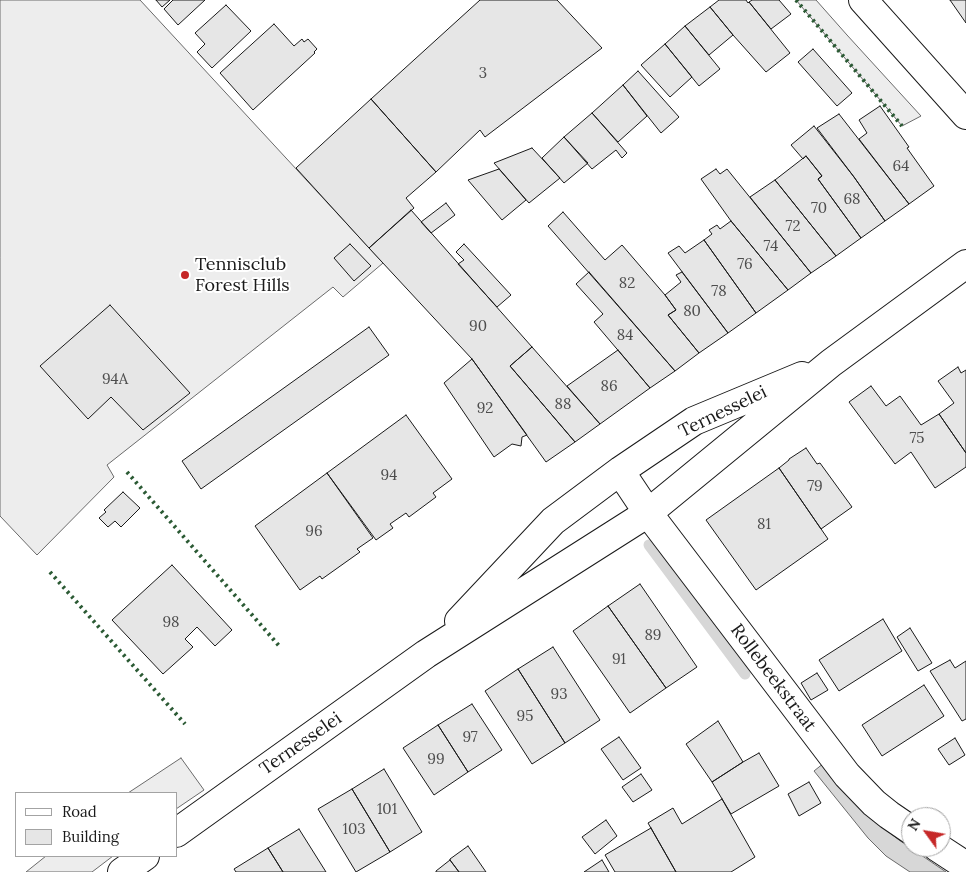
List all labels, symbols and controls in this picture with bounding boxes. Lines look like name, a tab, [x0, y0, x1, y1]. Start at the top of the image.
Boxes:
house number: 3	[479, 65, 487, 83]
house number: 64	[893, 158, 909, 176]
house number: 68	[843, 191, 861, 209]
house number: 70	[811, 200, 827, 218]
house number: 72	[786, 218, 800, 236]
house number: 74	[764, 238, 778, 256]
place label: Tennisclub Forest Hills	[195, 254, 290, 296]
house number: 76	[737, 256, 753, 274]
marker: Tennisclub Forest Hills	[179, 269, 191, 281]
house number: 82	[619, 275, 635, 293]
house number: 78	[711, 283, 727, 301]
house number: 80	[683, 303, 701, 321]
house number: 90	[469, 318, 487, 336]
house number: 84	[617, 327, 633, 345]
house number: 94A	[102, 371, 128, 389]
house number: 86	[600, 378, 618, 396]
street label: Ternesselei	[676, 381, 770, 443]
house number: 88	[555, 396, 571, 414]
house number: 92	[477, 400, 493, 418]
house number: 75	[909, 430, 925, 448]
house number: 94	[381, 467, 397, 485]
house number: 79	[807, 478, 823, 496]
house number: 81	[757, 516, 771, 534]
house number: 96	[305, 523, 323, 541]
house number: 98	[162, 614, 180, 632]
street label: Rollebeekstraat	[725, 620, 821, 736]
house number: 89	[645, 627, 661, 645]
house number: 91	[612, 651, 626, 669]
house number: 93	[550, 686, 568, 704]
street label: Ternesselei	[256, 708, 346, 780]
house number: 95	[517, 708, 533, 726]
house number: 97	[462, 729, 478, 747]
house number: 99	[427, 751, 445, 769]
legend	[15, 792, 178, 857]
house number: 101	[377, 801, 397, 819]
text: Road	[62, 802, 97, 821]
north arrow	[901, 807, 951, 857]
text: N	[904, 815, 925, 834]
house number: 103	[342, 821, 366, 839]
text: Building	[62, 827, 119, 846]

